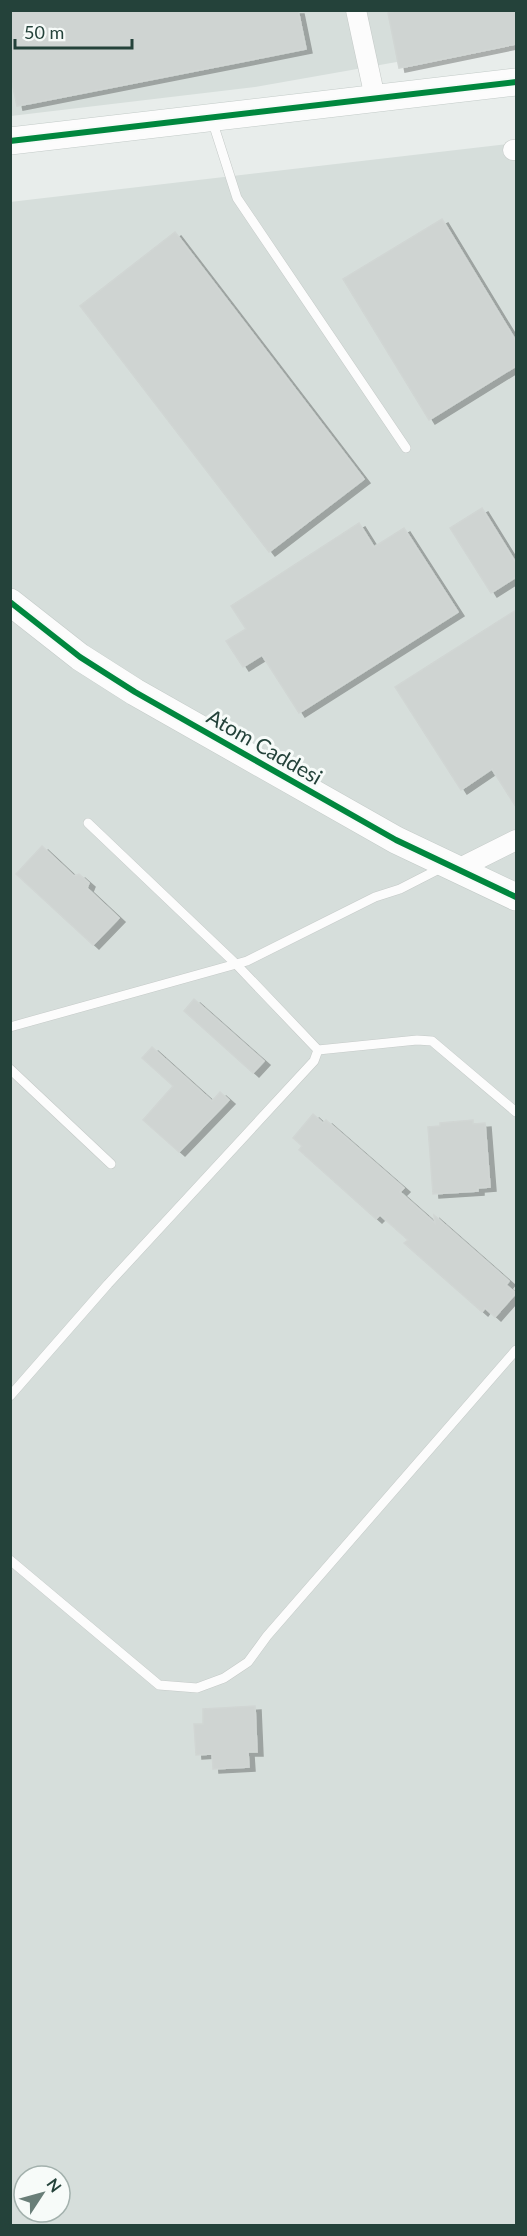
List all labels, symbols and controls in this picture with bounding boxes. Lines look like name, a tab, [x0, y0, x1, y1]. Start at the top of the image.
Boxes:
scale bar	[15, 12, 132, 50]
text: 50 m	[24, 21, 64, 43]
street label: Atom Caddesi	[203, 703, 327, 789]
north arrow	[12, 2164, 72, 2224]
text: N	[43, 2174, 66, 2195]

